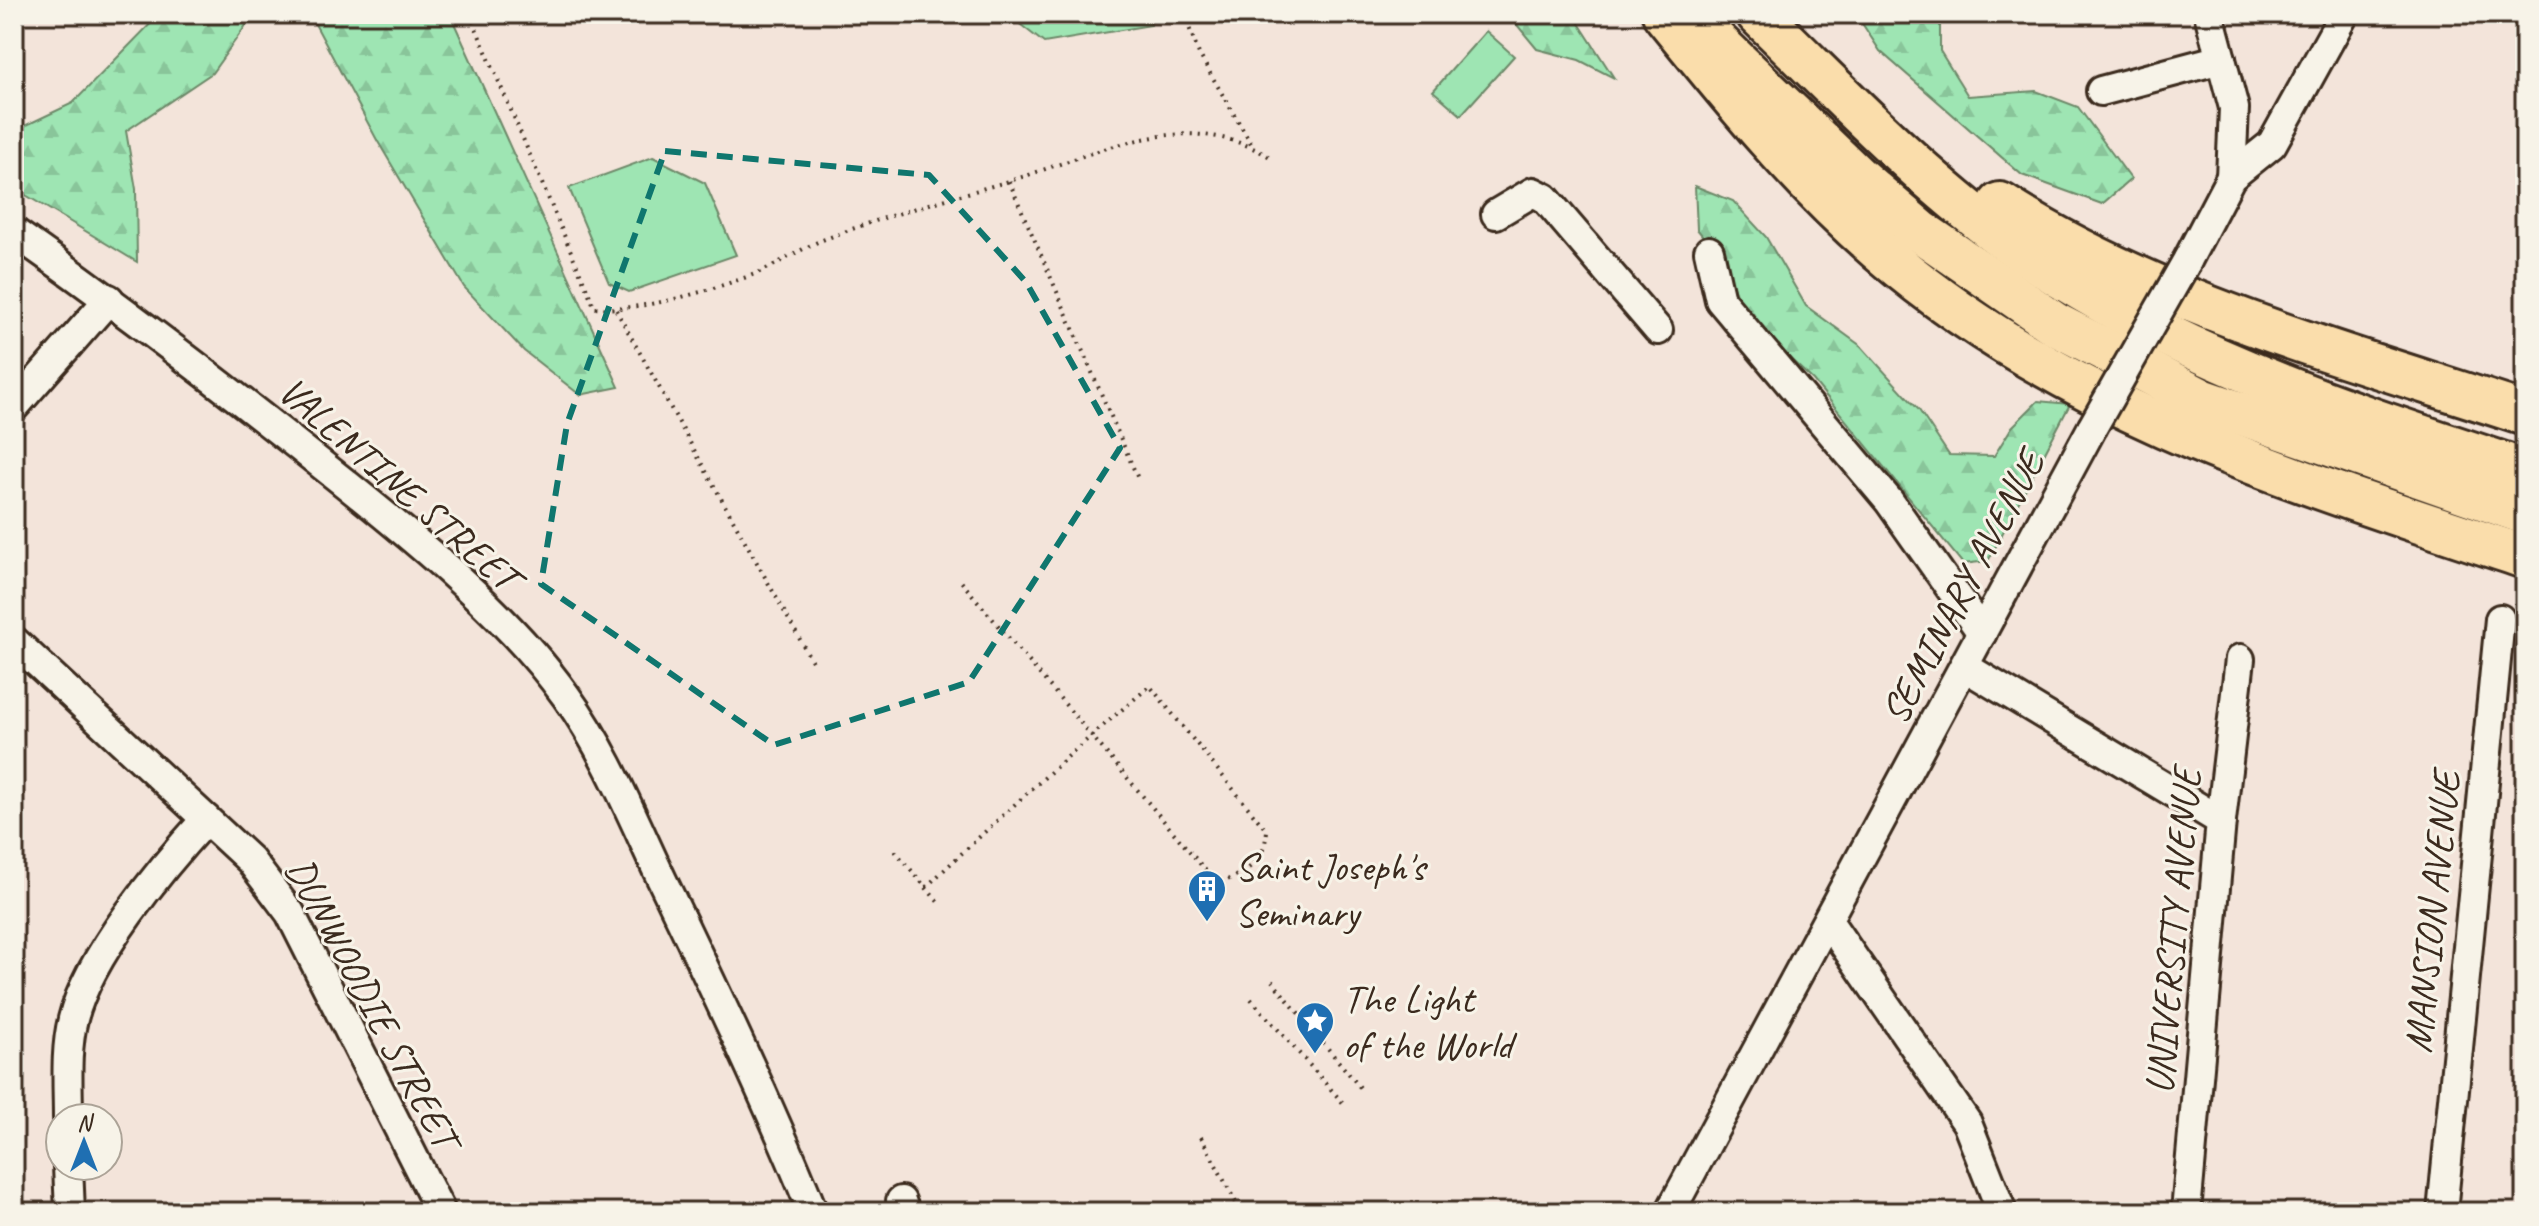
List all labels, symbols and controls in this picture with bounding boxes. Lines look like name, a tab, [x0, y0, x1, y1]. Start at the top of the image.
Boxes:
street label: VALENTINE STREET	[268, 366, 536, 608]
street label: SEMINARY AVENUE	[1870, 438, 2058, 732]
street label: UNIVERSITY AVENUE	[2134, 761, 2213, 1096]
street label: MANSION AVENUE	[2392, 764, 2472, 1055]
place label: Saint Joseph's Seminary	[1235, 842, 1428, 938]
street label: DUNWOODIE STREET	[275, 849, 474, 1164]
building icon: Saint Joseph's Seminary	[1186, 868, 1228, 923]
place label: The Light of the World	[1343, 974, 1518, 1070]
place icon: The Light of the World	[1294, 1000, 1336, 1055]
north arrow	[44, 1102, 124, 1182]
text: N	[77, 1109, 94, 1137]

